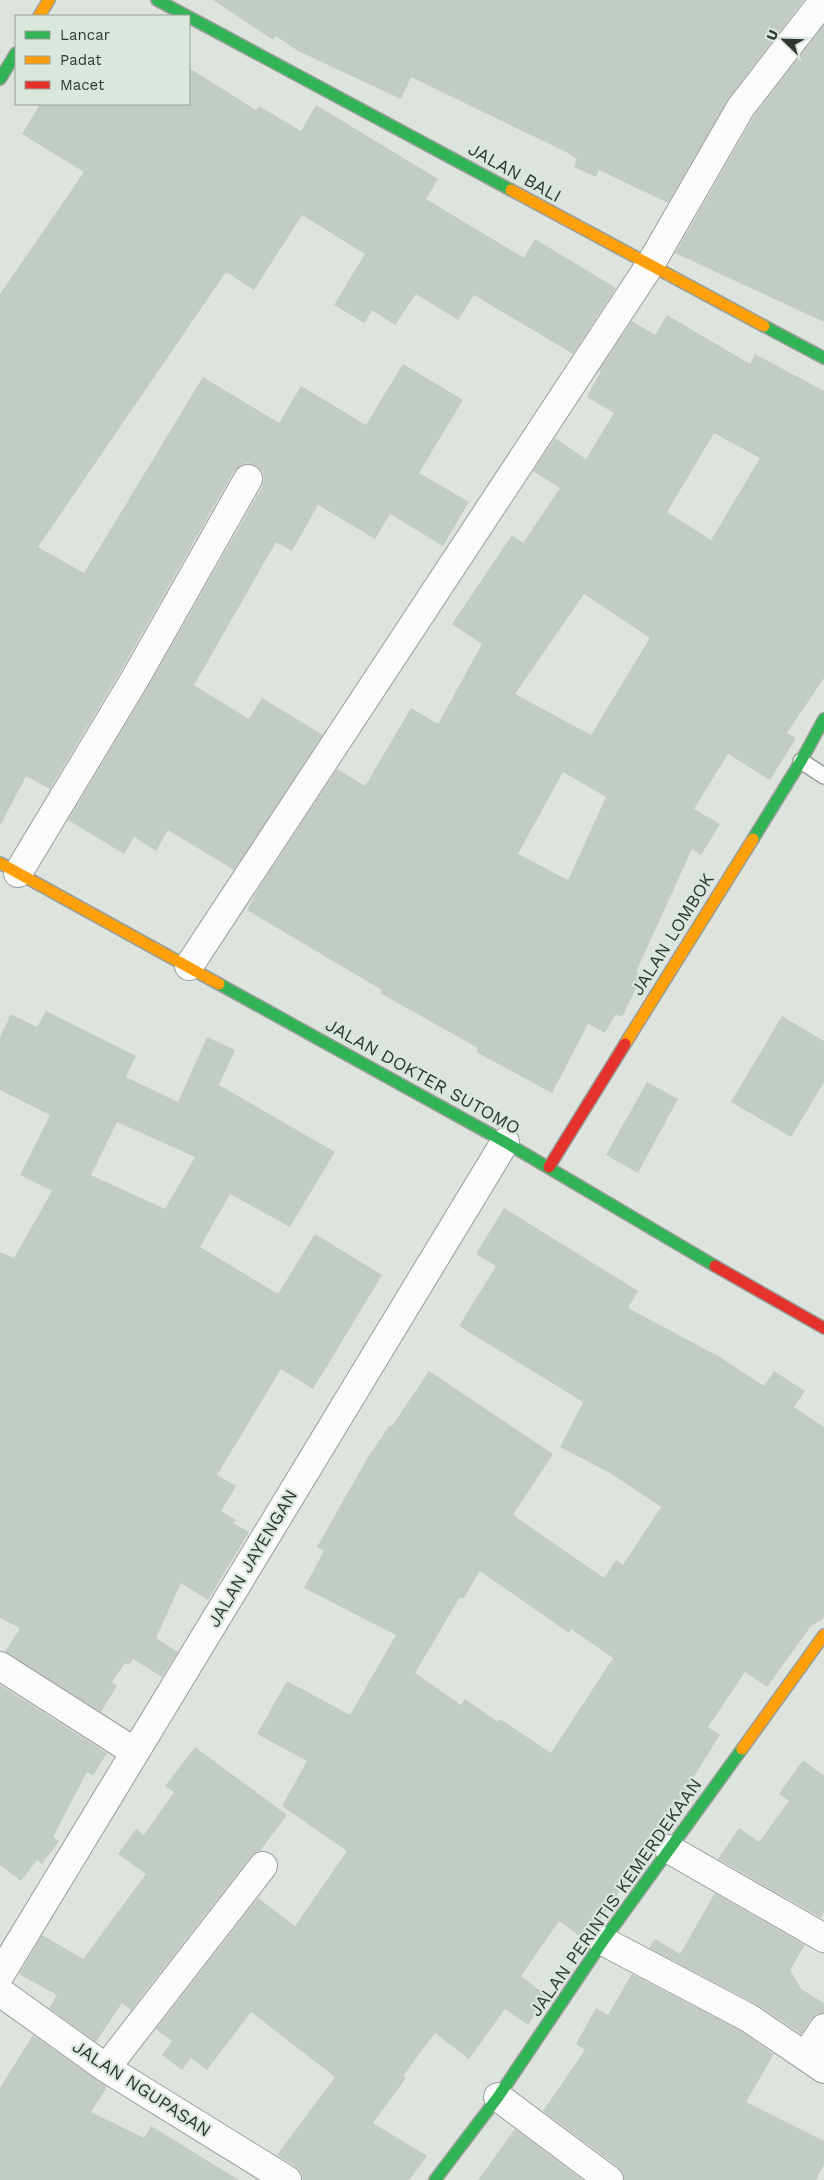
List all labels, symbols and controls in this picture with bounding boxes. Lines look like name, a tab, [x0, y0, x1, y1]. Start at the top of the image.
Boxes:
legend	[15, 15, 190, 105]
north arrow	[759, 15, 809, 65]
text: Lancar	[60, 26, 110, 44]
text: U	[763, 27, 781, 43]
text: Padat	[60, 51, 102, 69]
text: Macet	[60, 76, 105, 94]
street label: JALAN BALI	[465, 138, 565, 206]
street label: JALAN LOMBOK	[626, 869, 718, 999]
street label: JALAN DOKTER SUTOMO	[322, 1014, 524, 1138]
street label: JALAN JAYENGAN	[203, 1486, 301, 1630]
street label: JALAN PERINTIS KEMERDEKAAN	[524, 1774, 706, 2020]
street label: JALAN NGUPASAN	[69, 2035, 215, 2141]

